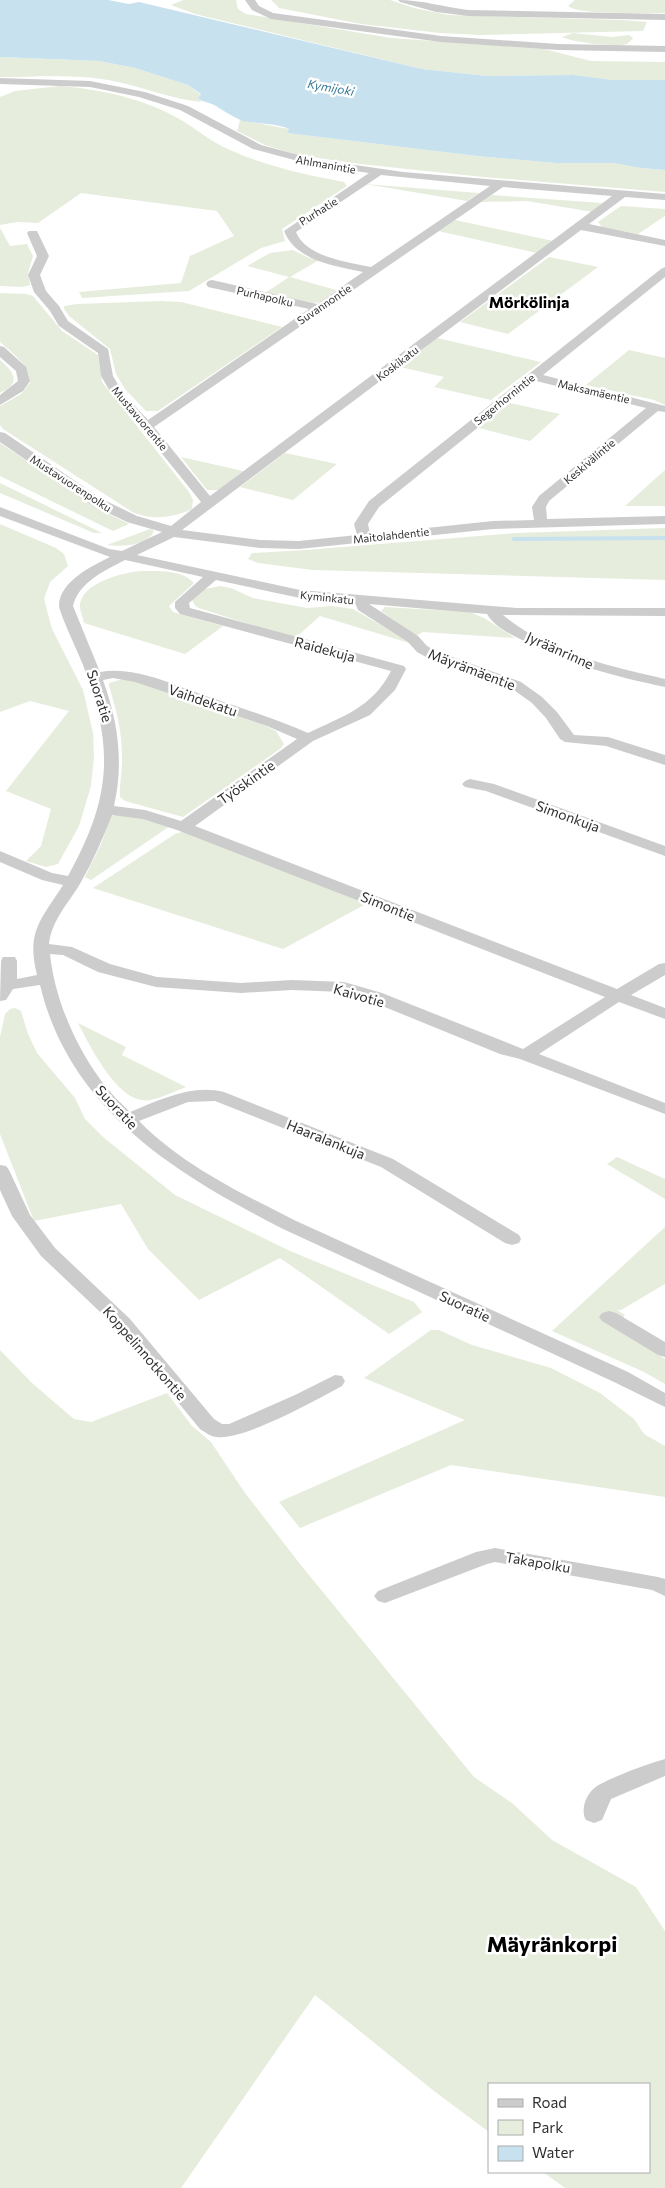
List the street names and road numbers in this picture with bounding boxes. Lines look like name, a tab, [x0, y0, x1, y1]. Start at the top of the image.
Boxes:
street label: Ahlmanintie	[295, 152, 357, 176]
street label: Purhatie	[296, 194, 340, 228]
street label: Suvannontie	[294, 281, 354, 327]
street label: Purhapolku	[236, 283, 294, 309]
street label: Koskikatu	[373, 343, 421, 383]
street label: Segerhornintie	[471, 370, 537, 427]
street label: Maksamäentie	[557, 376, 631, 406]
street label: Mustavuorentie	[109, 383, 171, 453]
street label: Keskivälintie	[561, 436, 617, 486]
street label: Mustavuorenpolku	[28, 452, 114, 514]
street label: Maitolahdentie	[352, 525, 430, 545]
street label: Kyminkatu	[300, 588, 354, 606]
street label: Jyräänrinne	[524, 628, 596, 672]
street label: Raidekuja	[293, 633, 357, 665]
street label: Mäyrämäentie	[426, 645, 518, 693]
street label: Suoratie	[84, 668, 116, 724]
street label: Vaihdekatu	[166, 680, 240, 720]
street label: Työskintie	[214, 756, 278, 808]
street label: Simonkuja	[534, 797, 602, 835]
street label: Simontie	[358, 887, 418, 925]
street label: Kaivotie	[332, 980, 386, 1010]
street label: Suoratie	[92, 1081, 142, 1133]
street label: Haaralankuja	[284, 1116, 368, 1162]
street label: Suoratie	[437, 1287, 493, 1325]
street label: Koppelinnotkontie	[100, 1303, 190, 1403]
street label: Takapolku	[504, 1548, 572, 1576]

